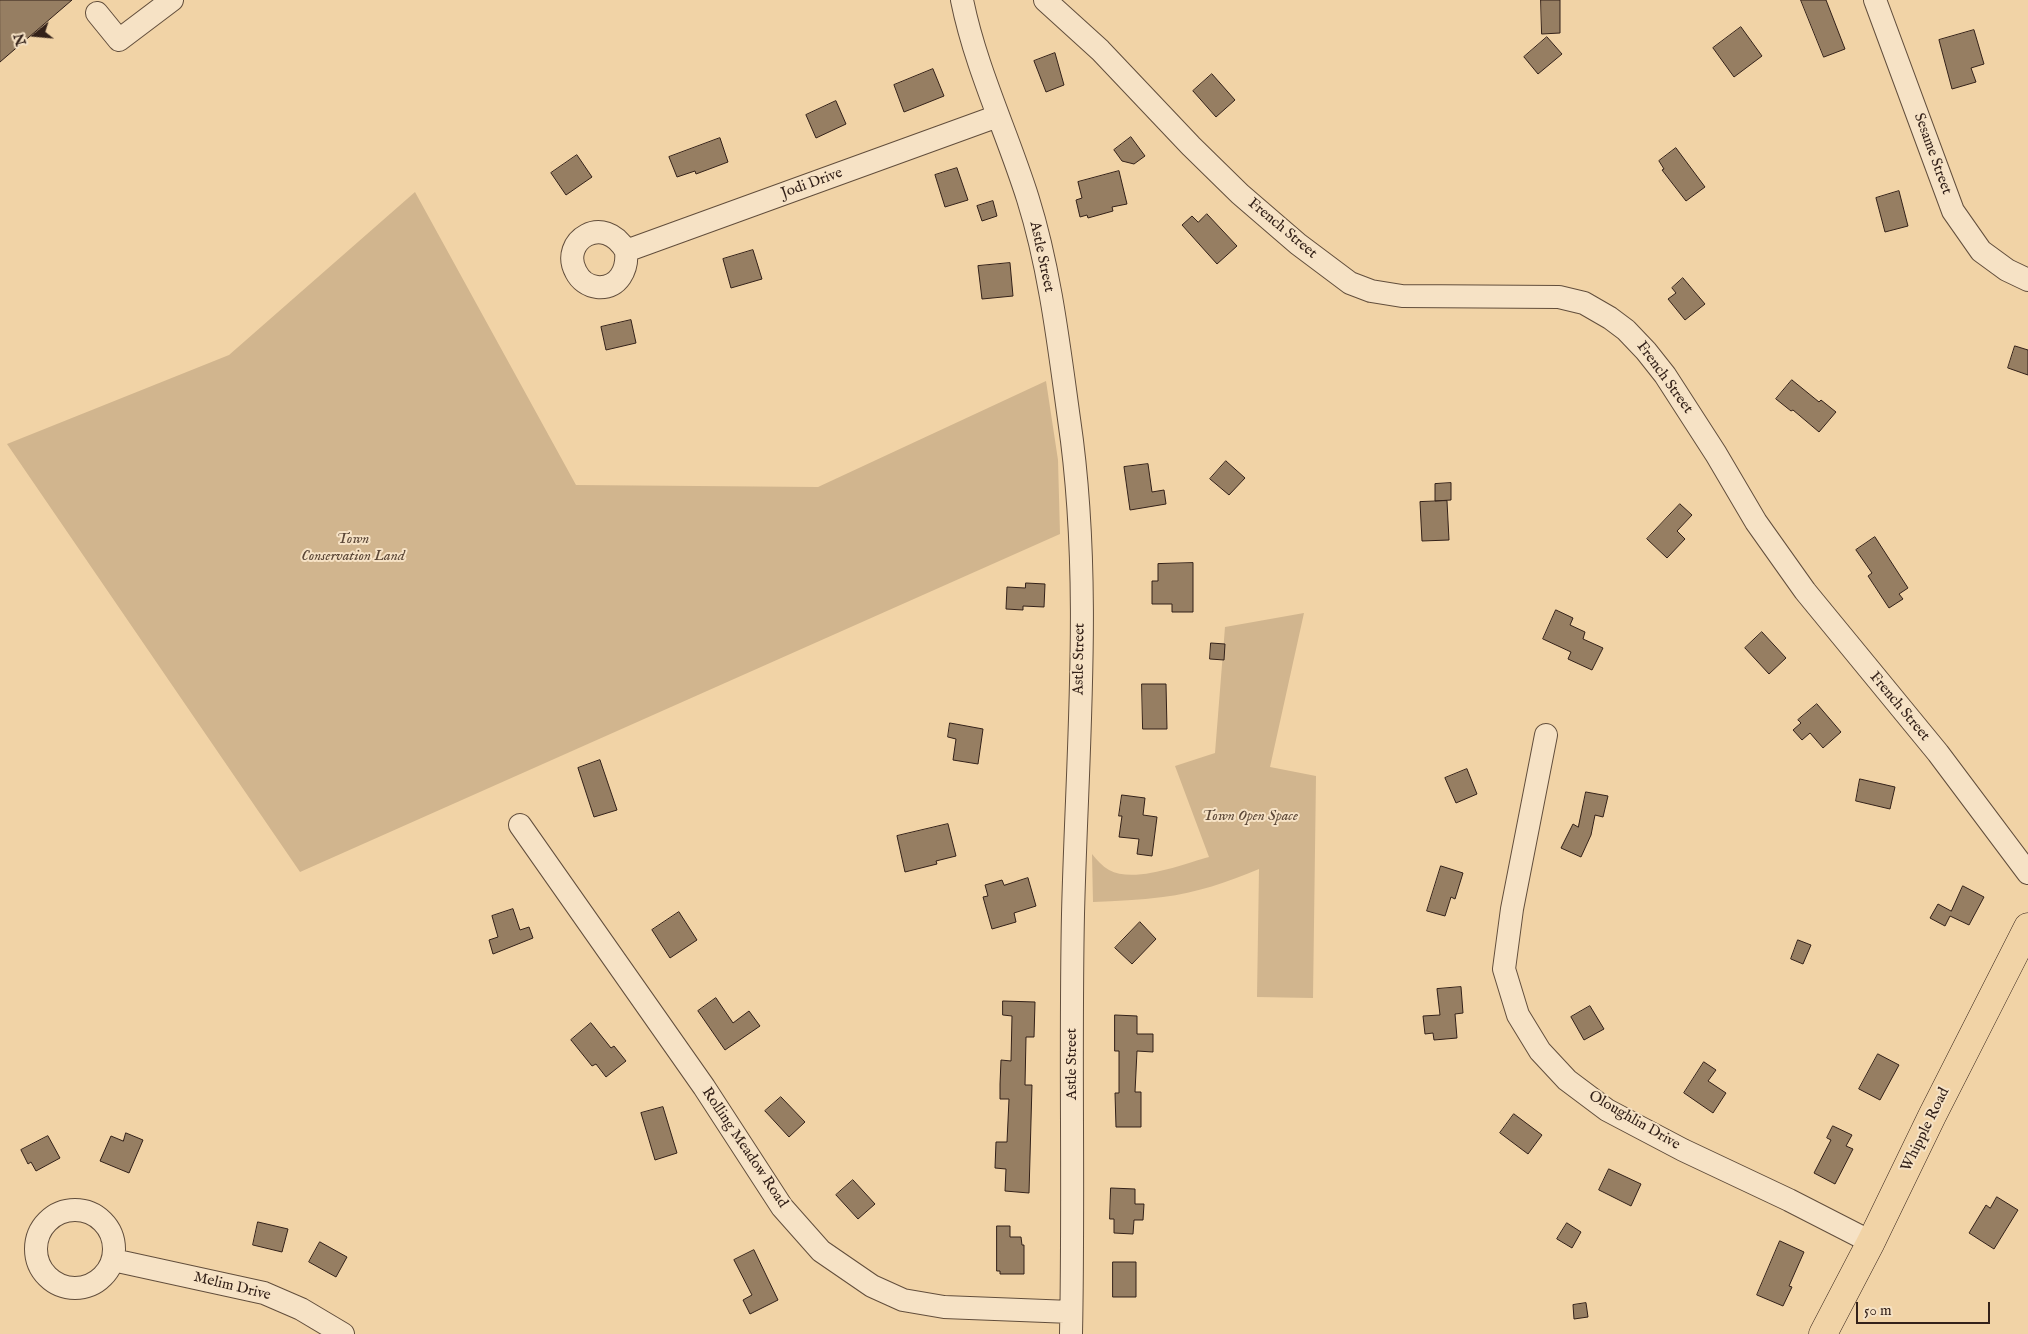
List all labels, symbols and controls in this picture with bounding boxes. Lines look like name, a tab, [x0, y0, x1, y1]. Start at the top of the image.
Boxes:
north arrow	[10, 10, 60, 60]
text: N	[10, 31, 31, 48]
street label: Sesame Street	[1909, 111, 1955, 197]
street label: Jodi Drive	[779, 165, 845, 203]
street label: French Street	[1244, 195, 1320, 263]
street label: Astle Street	[1025, 220, 1057, 294]
street label: French Street	[1632, 338, 1696, 418]
park label: Town Conservation Land	[301, 531, 405, 566]
street label: Astle Street	[1070, 623, 1090, 695]
street label: French Street	[1865, 669, 1933, 745]
park label: Town Open Space	[1202, 808, 1298, 826]
street label: Astle Street	[1064, 1028, 1082, 1100]
street label: Rolling Meadow Road	[697, 1084, 791, 1212]
street label: Whipple Road	[1898, 1085, 1954, 1175]
street label: Oloughlin Drive	[1585, 1088, 1683, 1154]
street label: Melim Drive	[192, 1269, 272, 1305]
scale bar	[1858, 1292, 1992, 1324]
text: 50 m	[1864, 1301, 1892, 1320]

